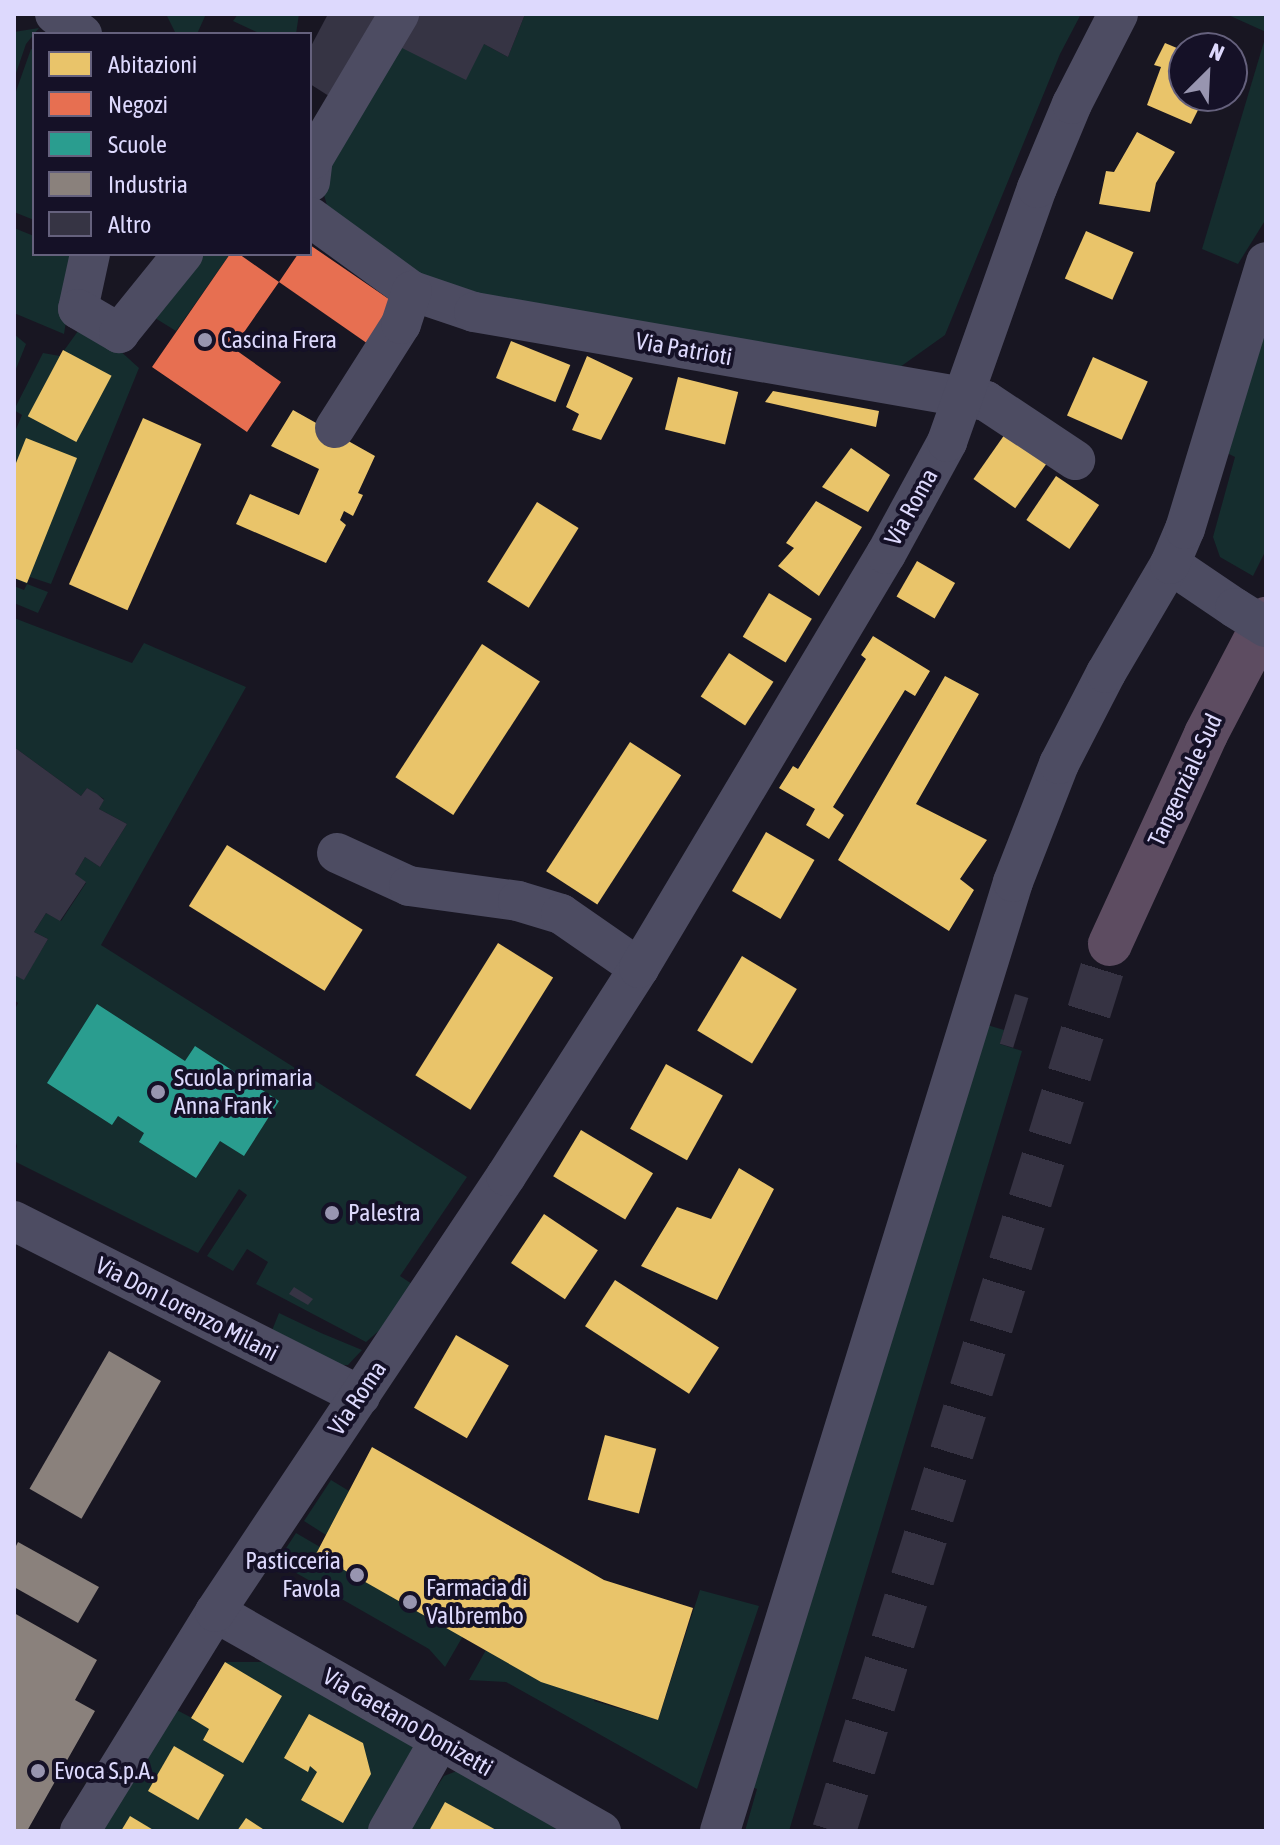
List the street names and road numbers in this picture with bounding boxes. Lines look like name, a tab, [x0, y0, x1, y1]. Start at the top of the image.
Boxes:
street label: Via Patrioti	[634, 326, 734, 372]
street label: Via Roma	[878, 464, 944, 550]
street label: Tangenziale Sud	[1142, 709, 1228, 851]
street label: Via Don Lorenzo Milani	[91, 1251, 283, 1367]
street label: Via Roma	[322, 1355, 392, 1441]
street label: Via Gaetano Donizetti	[318, 1662, 498, 1782]

